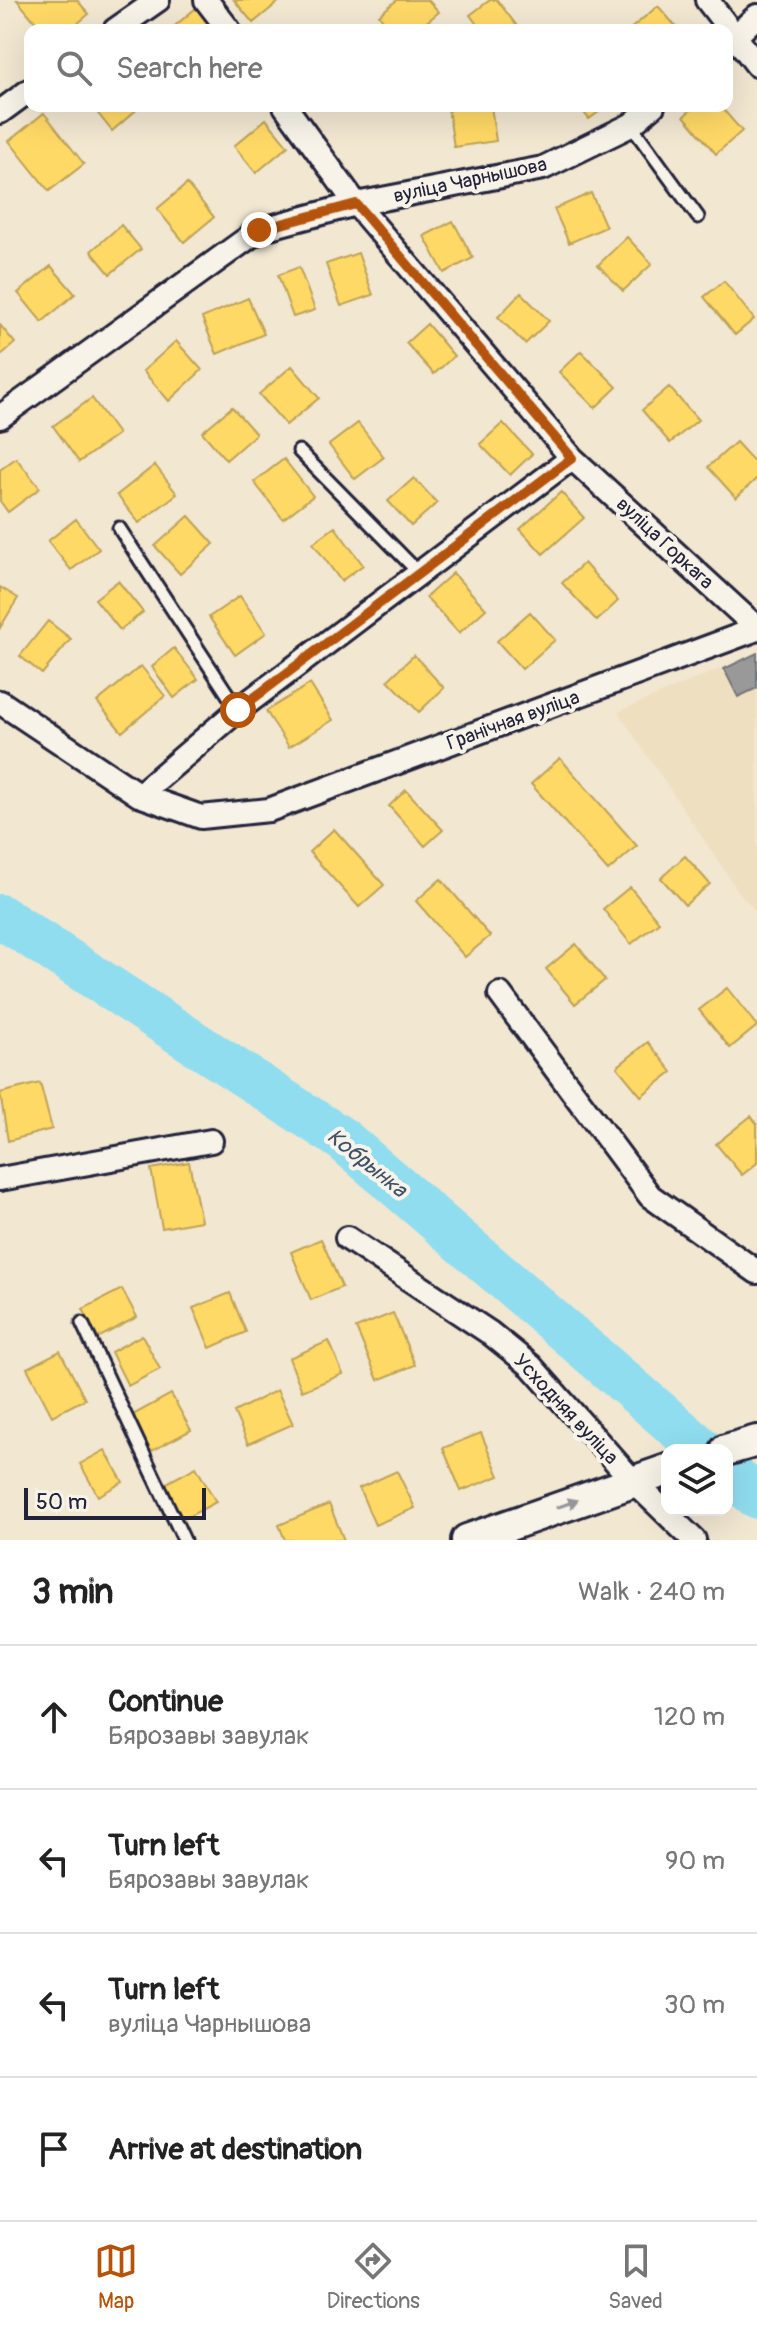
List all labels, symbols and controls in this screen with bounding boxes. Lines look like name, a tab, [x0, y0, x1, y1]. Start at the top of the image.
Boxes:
search box	[24, 24, 733, 112]
icon: search	[52, 46, 96, 90]
text: Search here	[116, 50, 263, 87]
street label: вуліца Чарнышова	[391, 152, 549, 208]
route end	[241, 212, 277, 248]
street label: вуліца Горкага	[611, 492, 719, 594]
street label: Гранічная вуліца	[443, 684, 583, 756]
route start	[220, 692, 256, 728]
water label: Кобрынка	[322, 1122, 414, 1205]
street label: Усходняя вуліца	[508, 1348, 624, 1470]
map controls	[661, 1444, 733, 1516]
button: layers	[661, 1444, 733, 1516]
scale bar	[24, 1484, 206, 1520]
text: 50 m	[36, 1488, 87, 1516]
one-way arrow	[555, 1497, 579, 1510]
text: 3 min	[32, 1571, 114, 1614]
text: Walk · 240 m	[578, 1576, 725, 1608]
text: Continue	[108, 1683, 223, 1720]
icon: ahead	[32, 1695, 76, 1739]
text: 120 m	[654, 1701, 725, 1733]
text: Бярозавы завулак	[108, 1720, 310, 1752]
text: Turn left	[108, 1827, 219, 1864]
icon: left	[32, 1839, 76, 1883]
text: 90 m	[665, 1845, 725, 1877]
text: Бярозавы завулак	[108, 1864, 310, 1896]
text: Turn left	[108, 1971, 219, 2008]
icon: left	[32, 1983, 76, 2027]
text: 30 m	[664, 1989, 725, 2021]
text: вуліца Чарнышова	[108, 2008, 311, 2040]
icon: arrive	[32, 2127, 76, 2171]
text: Arrive at destination	[108, 2131, 362, 2168]
tab: Map	[94, 2239, 138, 2315]
tab: Directions	[327, 2239, 420, 2315]
tab: Saved	[608, 2239, 663, 2315]

